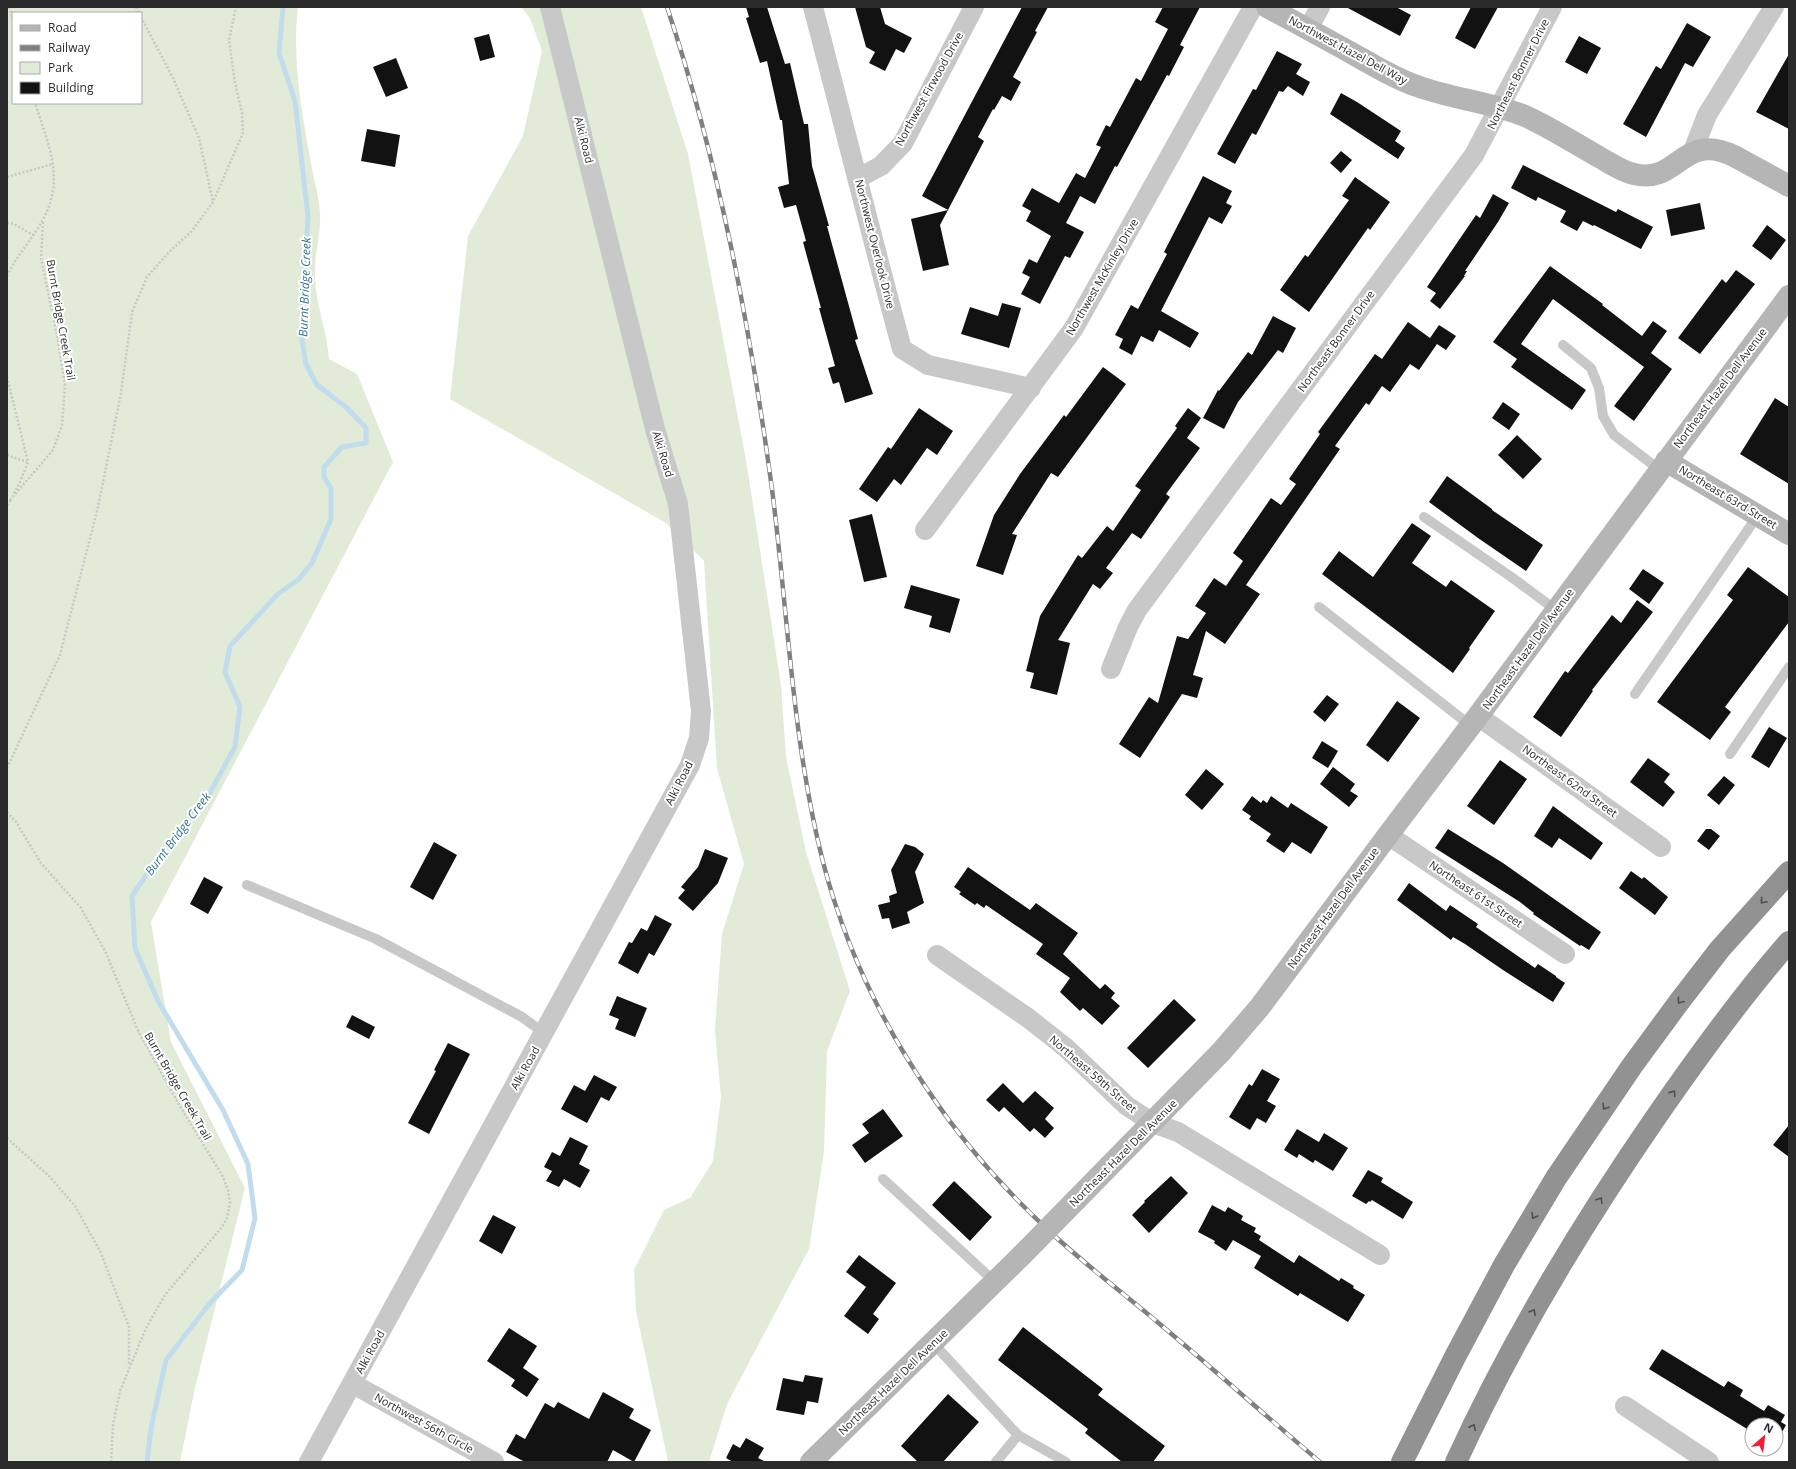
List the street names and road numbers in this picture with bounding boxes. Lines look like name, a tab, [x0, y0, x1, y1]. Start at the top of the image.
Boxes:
street label: Northwest Hazel Dell Way	[1286, 12, 1411, 87]
street label: Northeast Bonner Drive	[1483, 16, 1552, 132]
street label: Northwest Firwood Drive	[891, 29, 966, 148]
street label: Alki Road	[571, 115, 597, 165]
street label: Northwest Overlook Drive	[852, 177, 899, 310]
street label: Northwest McKinley Drive	[1062, 216, 1141, 338]
street label: Burnt Bridge Creek Trail	[43, 258, 80, 382]
street label: Northeast Bonner Drive	[1294, 287, 1378, 394]
street label: Northeast Hazel Dell Avenue	[1670, 325, 1770, 451]
street label: Alki Road	[649, 429, 678, 479]
street label: Northeast 63rd Street	[1676, 461, 1780, 532]
street label: Northeast Hazel Dell Avenue	[1478, 585, 1577, 712]
street label: Northeast 62nd Street	[1520, 741, 1621, 820]
street label: Alki Road	[661, 758, 696, 807]
street label: Northeast Hazel Dell Avenue	[1283, 844, 1382, 971]
street label: Northeast 61st Street	[1427, 857, 1526, 931]
street label: Burnt Bridge Creek Trail	[141, 1029, 216, 1143]
street label: Northeast 59th Street	[1046, 1031, 1140, 1116]
street label: Alki Road	[507, 1043, 543, 1092]
street label: Northeast Hazel Dell Avenue	[1066, 1096, 1180, 1210]
street label: Northeast Hazel Dell Avenue	[835, 1325, 951, 1438]
street label: Alki Road	[352, 1327, 388, 1376]
street label: Northwest 56th Circle	[372, 1389, 477, 1456]

